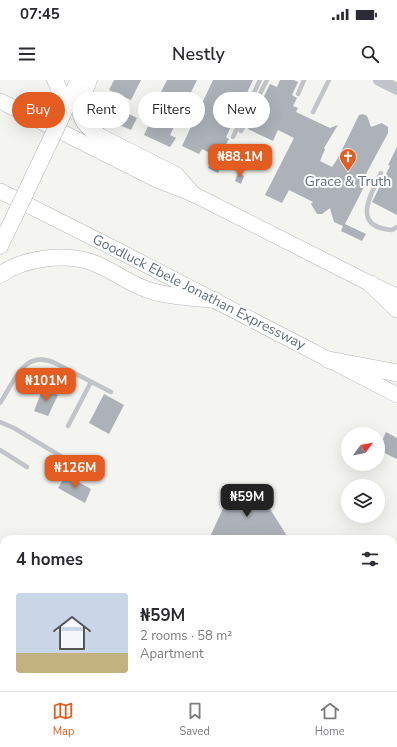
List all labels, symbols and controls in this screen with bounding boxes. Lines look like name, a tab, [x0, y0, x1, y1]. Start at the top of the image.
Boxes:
text: 07:45	[20, 4, 60, 24]
text: Nestly	[172, 42, 225, 66]
icon: menu	[16, 43, 38, 65]
icon: search	[359, 43, 381, 65]
chip: Buy	[12, 92, 65, 128]
chip: Rent	[73, 92, 130, 128]
chip: Filters	[138, 92, 205, 128]
chip: New	[213, 92, 270, 128]
pin: ₦88.1M	[207, 144, 273, 178]
church icon: Grace & Truth	[338, 147, 358, 172]
text: ₦88.1M	[217, 148, 263, 166]
place label: Grace & Truth	[305, 172, 391, 191]
street label: Goodluck Ebele Jonathan Expressway	[89, 230, 310, 355]
pin: ₦101M	[18, 368, 74, 402]
text: ₦101M	[25, 372, 67, 390]
north arrow	[341, 427, 385, 471]
map controls	[341, 427, 385, 523]
pin: ₦126M	[47, 455, 103, 489]
text: ₦126M	[54, 459, 96, 477]
button: layers	[341, 479, 385, 523]
pin: ₦59M	[223, 484, 271, 518]
text: ₦59M	[230, 488, 264, 506]
text: 4 homes	[16, 548, 83, 571]
icon: filters	[359, 548, 381, 570]
text: ₦59M	[140, 604, 185, 627]
icon: home	[48, 609, 96, 657]
text: 2 rooms · 58 m²	[140, 627, 232, 645]
text: Apartment	[140, 645, 203, 663]
tab: Map	[52, 700, 74, 739]
tab: Saved	[179, 700, 210, 739]
tab: Home	[315, 700, 345, 739]

